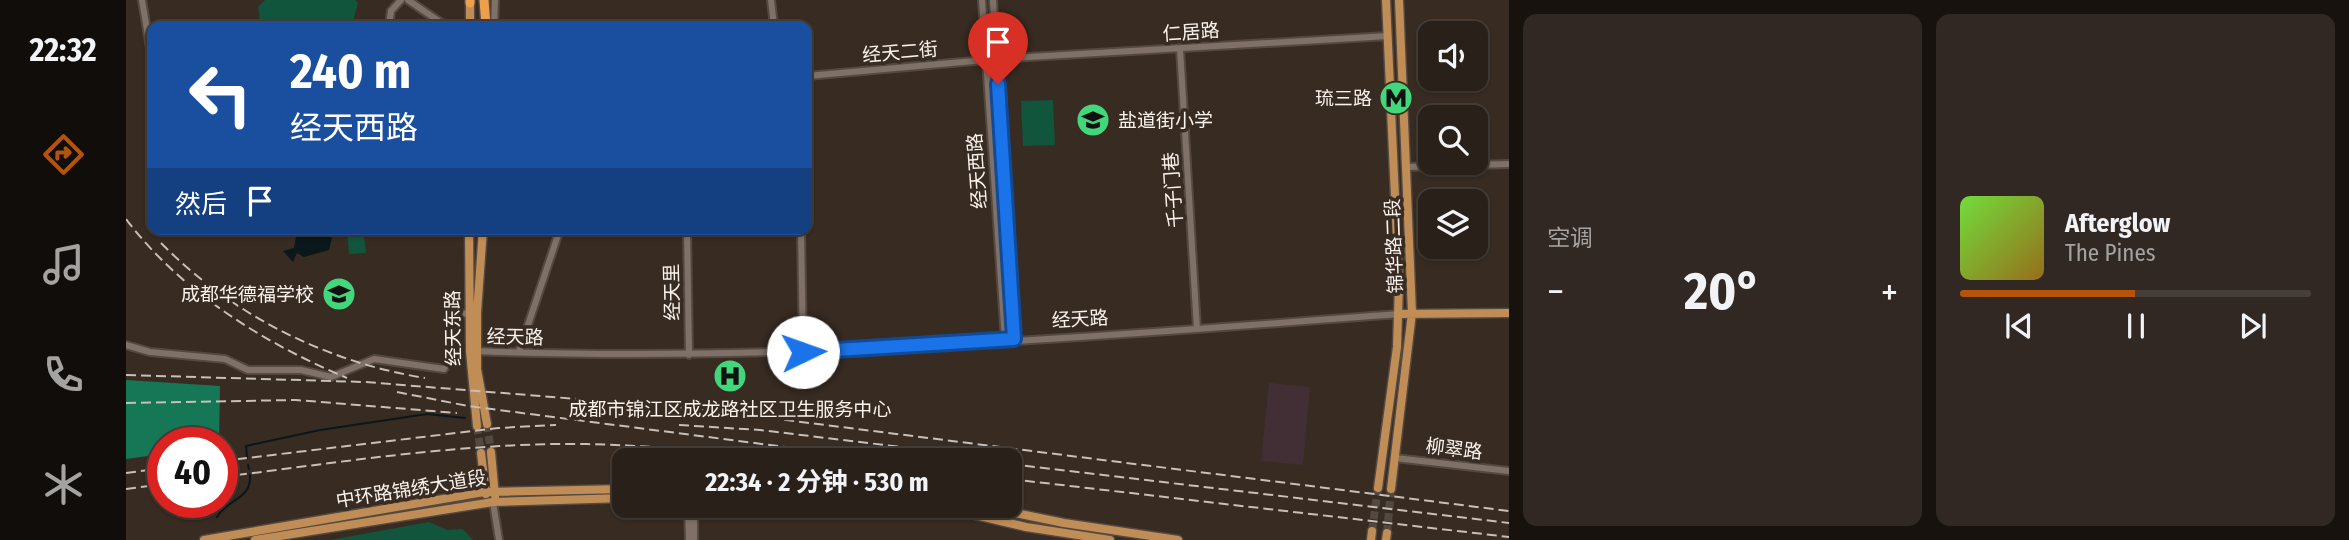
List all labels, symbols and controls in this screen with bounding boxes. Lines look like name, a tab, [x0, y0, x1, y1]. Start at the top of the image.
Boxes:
pin	[968, 12.0, 1028, 84]
street label: 仁居路	[1162, 19, 1220, 45]
map controls	[1418, 21, 1488, 259]
button: sound	[1418, 21, 1488, 91]
icon: arrive	[979, 23, 1017, 61]
text: 22:32	[29, 31, 97, 69]
street label: 经天二街	[861, 37, 939, 67]
text: 240 m	[290, 42, 411, 101]
icon: left	[175, 49, 266, 140]
metro station icon: 琉三路	[1377, 79, 1415, 117]
place label: 琉三路	[1315, 87, 1372, 110]
school or university icon: 盐道街小学	[1074, 101, 1112, 139]
button: search	[1418, 105, 1488, 175]
text: 经天西路	[290, 109, 418, 147]
place label: 盐道街小学	[1118, 109, 1213, 132]
icon: directions	[39, 130, 88, 179]
street label: 经天西路	[963, 132, 991, 210]
street label: 千子门巷	[1159, 151, 1187, 229]
icon: arrive	[241, 182, 279, 220]
text: 然后	[175, 189, 227, 220]
button: layers	[1418, 189, 1488, 259]
street label: 锦华路二段	[1381, 198, 1407, 294]
text: Afterglow	[2065, 208, 2170, 239]
text: 空调	[1547, 224, 1593, 252]
text: The Pines	[2065, 239, 2156, 267]
icon: music	[39, 240, 88, 289]
text: 20°	[1684, 260, 1761, 323]
street label: 经天里	[660, 263, 684, 321]
text: −	[1547, 269, 1564, 315]
text: +	[1881, 269, 1898, 315]
school or university icon: 成都华德福学校	[320, 275, 358, 313]
place label: 成都华德福学校	[181, 283, 314, 306]
street label: 经天东路	[441, 290, 465, 366]
street label: 经天路	[1051, 306, 1109, 332]
icon: previous	[2000, 307, 2038, 345]
icon: pause	[2117, 307, 2155, 345]
icon: next	[2234, 307, 2272, 345]
position arrow	[766, 315, 840, 389]
street label: 经天路	[486, 325, 544, 349]
icon: phone	[39, 350, 88, 399]
hospital icon: 成都市锦江区成龙路社区卫生服务中心	[711, 357, 749, 395]
place label: 成都市锦江区成龙路社区卫生服务中心	[568, 398, 892, 421]
speed limit sign: 40	[147, 427, 238, 518]
street label: 柳翠路	[1424, 434, 1484, 464]
icon: climate	[39, 460, 88, 509]
street label: 中环路锦绣大道段	[334, 466, 488, 512]
text: 22:34 · 2 分钟 · 530 m	[705, 467, 929, 498]

